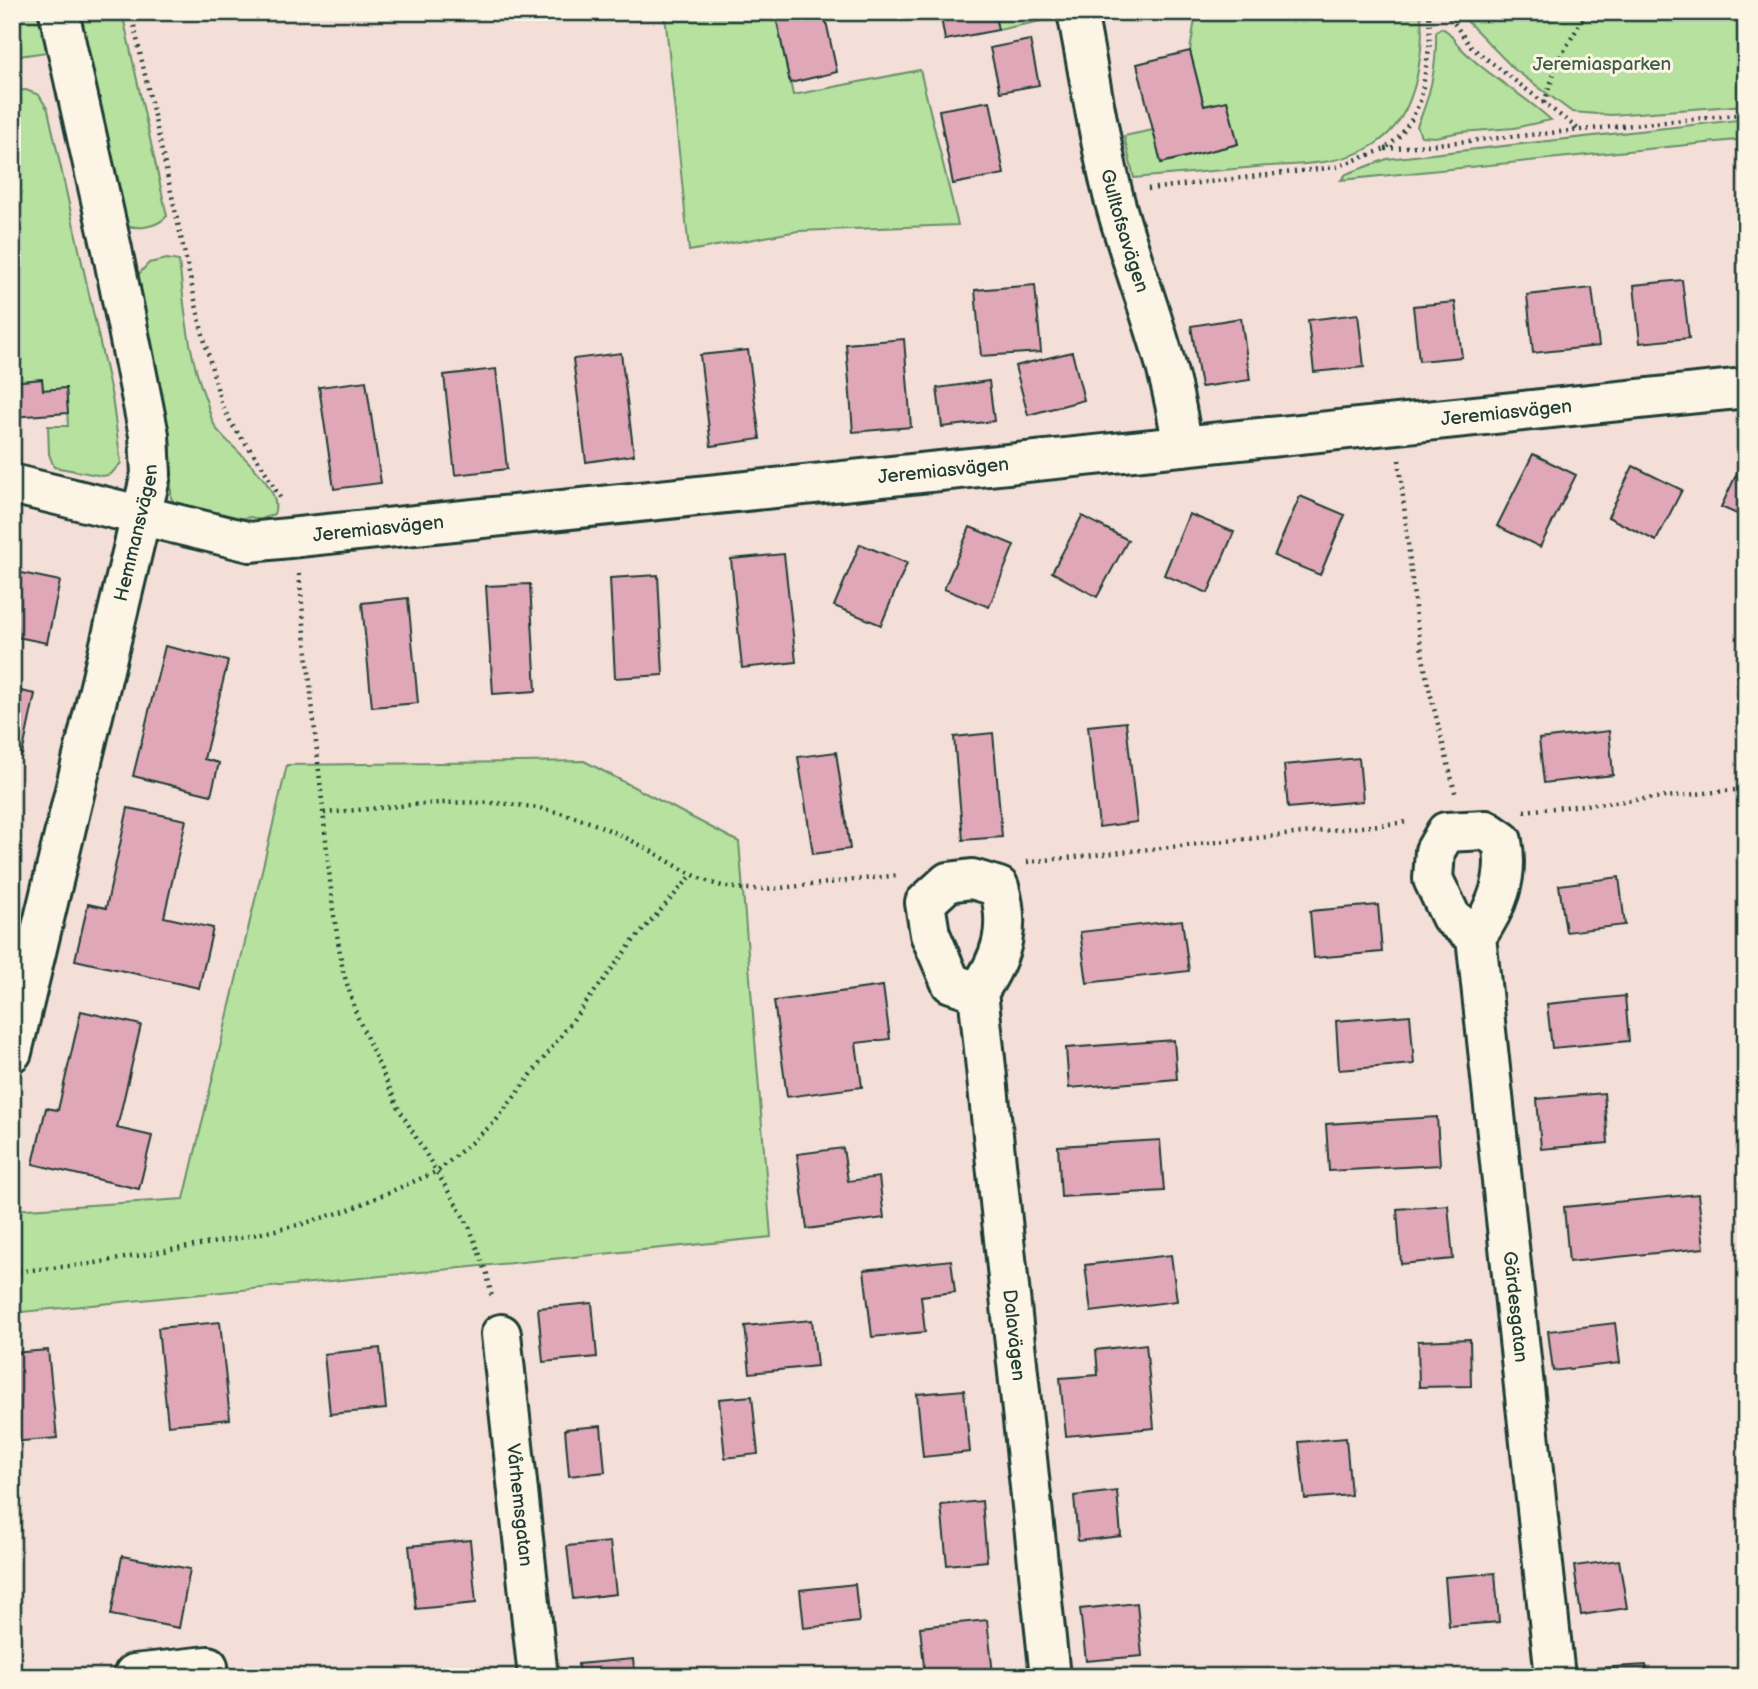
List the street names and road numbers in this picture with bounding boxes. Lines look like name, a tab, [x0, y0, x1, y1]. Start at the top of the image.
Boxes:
street label: Gulltofsavägen	[1096, 167, 1154, 295]
street label: Jeremiasvägen	[1440, 394, 1573, 431]
street label: Jeremiasvägen	[877, 452, 1010, 489]
street label: Hemmansvägen	[109, 464, 163, 604]
street label: Jeremiasvägen	[312, 511, 445, 547]
street label: Gärdesgatan	[1498, 1250, 1533, 1364]
street label: Dalavägen	[998, 1288, 1030, 1382]
street label: Vårhemsgatan	[501, 1442, 537, 1568]

